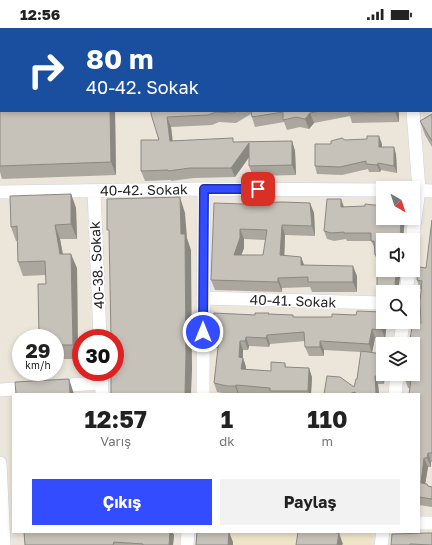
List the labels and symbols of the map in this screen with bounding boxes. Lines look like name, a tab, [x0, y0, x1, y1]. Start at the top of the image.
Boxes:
pin	[241, 172, 275, 206]
street label: 40-42. Sokak	[100, 180, 188, 199]
north arrow	[376, 181, 420, 225]
street label: 40-38. Sokak	[86, 221, 107, 309]
street label: 40-41. Sokak	[249, 290, 337, 311]
position arrow	[182, 311, 224, 353]
speed limit sign: 30	[72, 329, 124, 381]

